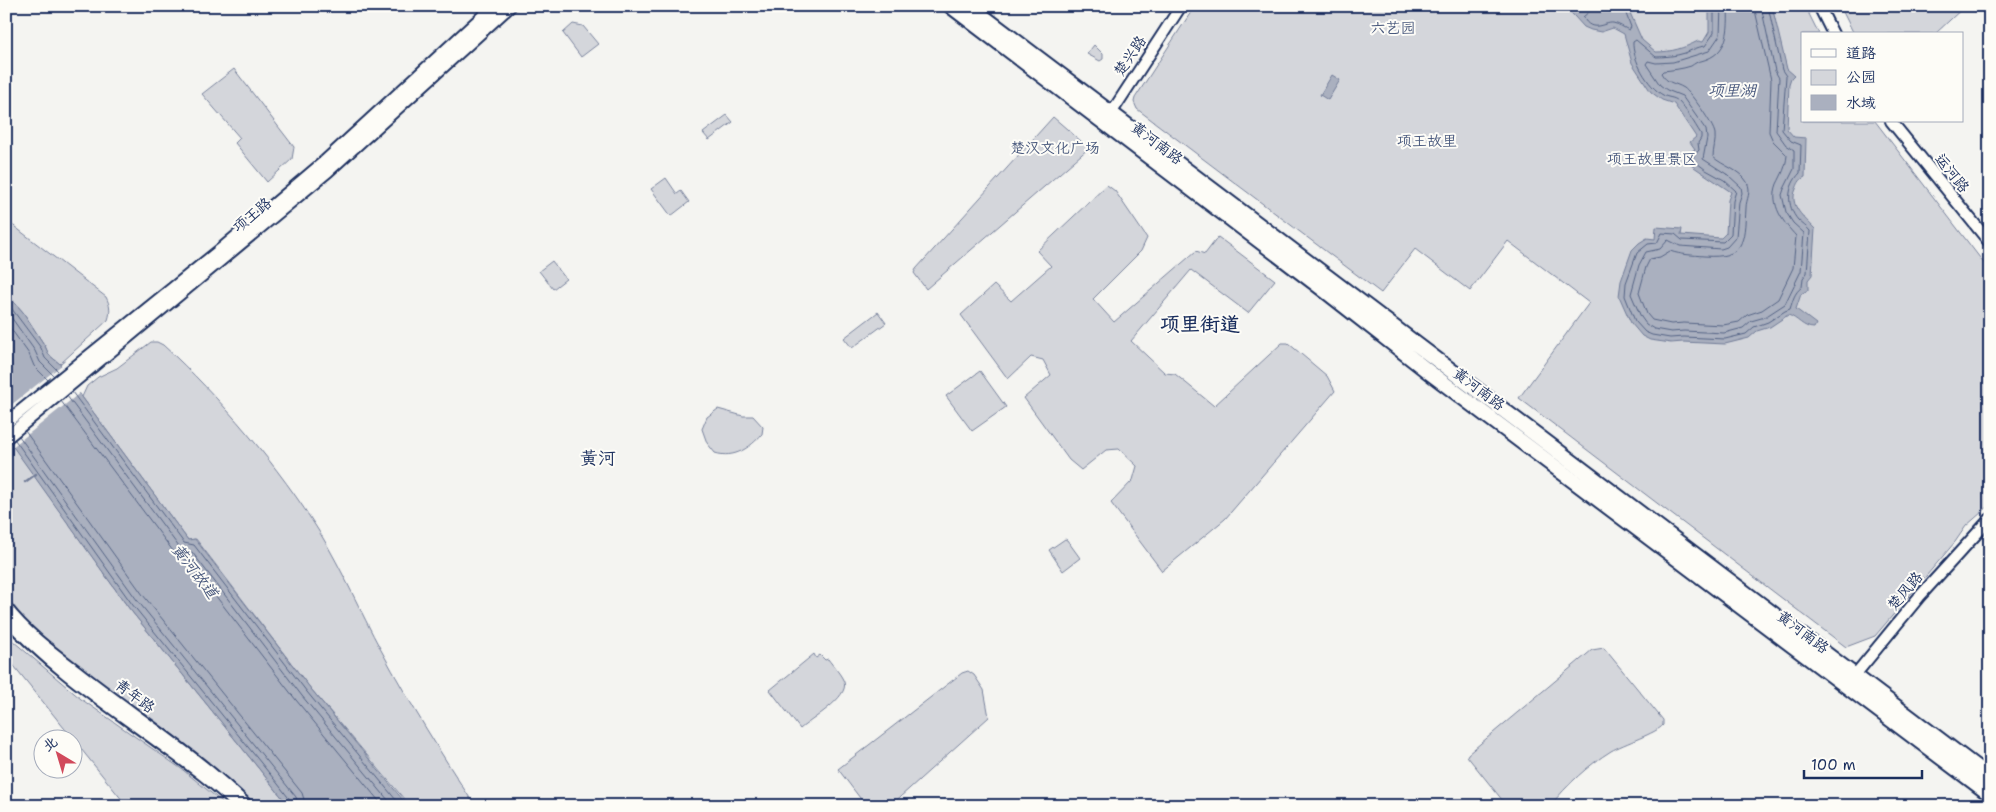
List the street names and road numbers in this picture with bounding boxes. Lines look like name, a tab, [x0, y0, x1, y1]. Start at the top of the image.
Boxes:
street label: 楚兴路	[1109, 32, 1151, 80]
street label: 黄河南路	[1127, 117, 1187, 169]
street label: 运河路	[1930, 149, 1974, 197]
street label: 项王路	[228, 193, 276, 237]
street label: 黄河南路	[1449, 363, 1509, 415]
street label: 楚风路	[1883, 567, 1927, 615]
street label: 黄河南路	[1773, 606, 1833, 658]
street label: 青年路	[111, 674, 159, 718]

